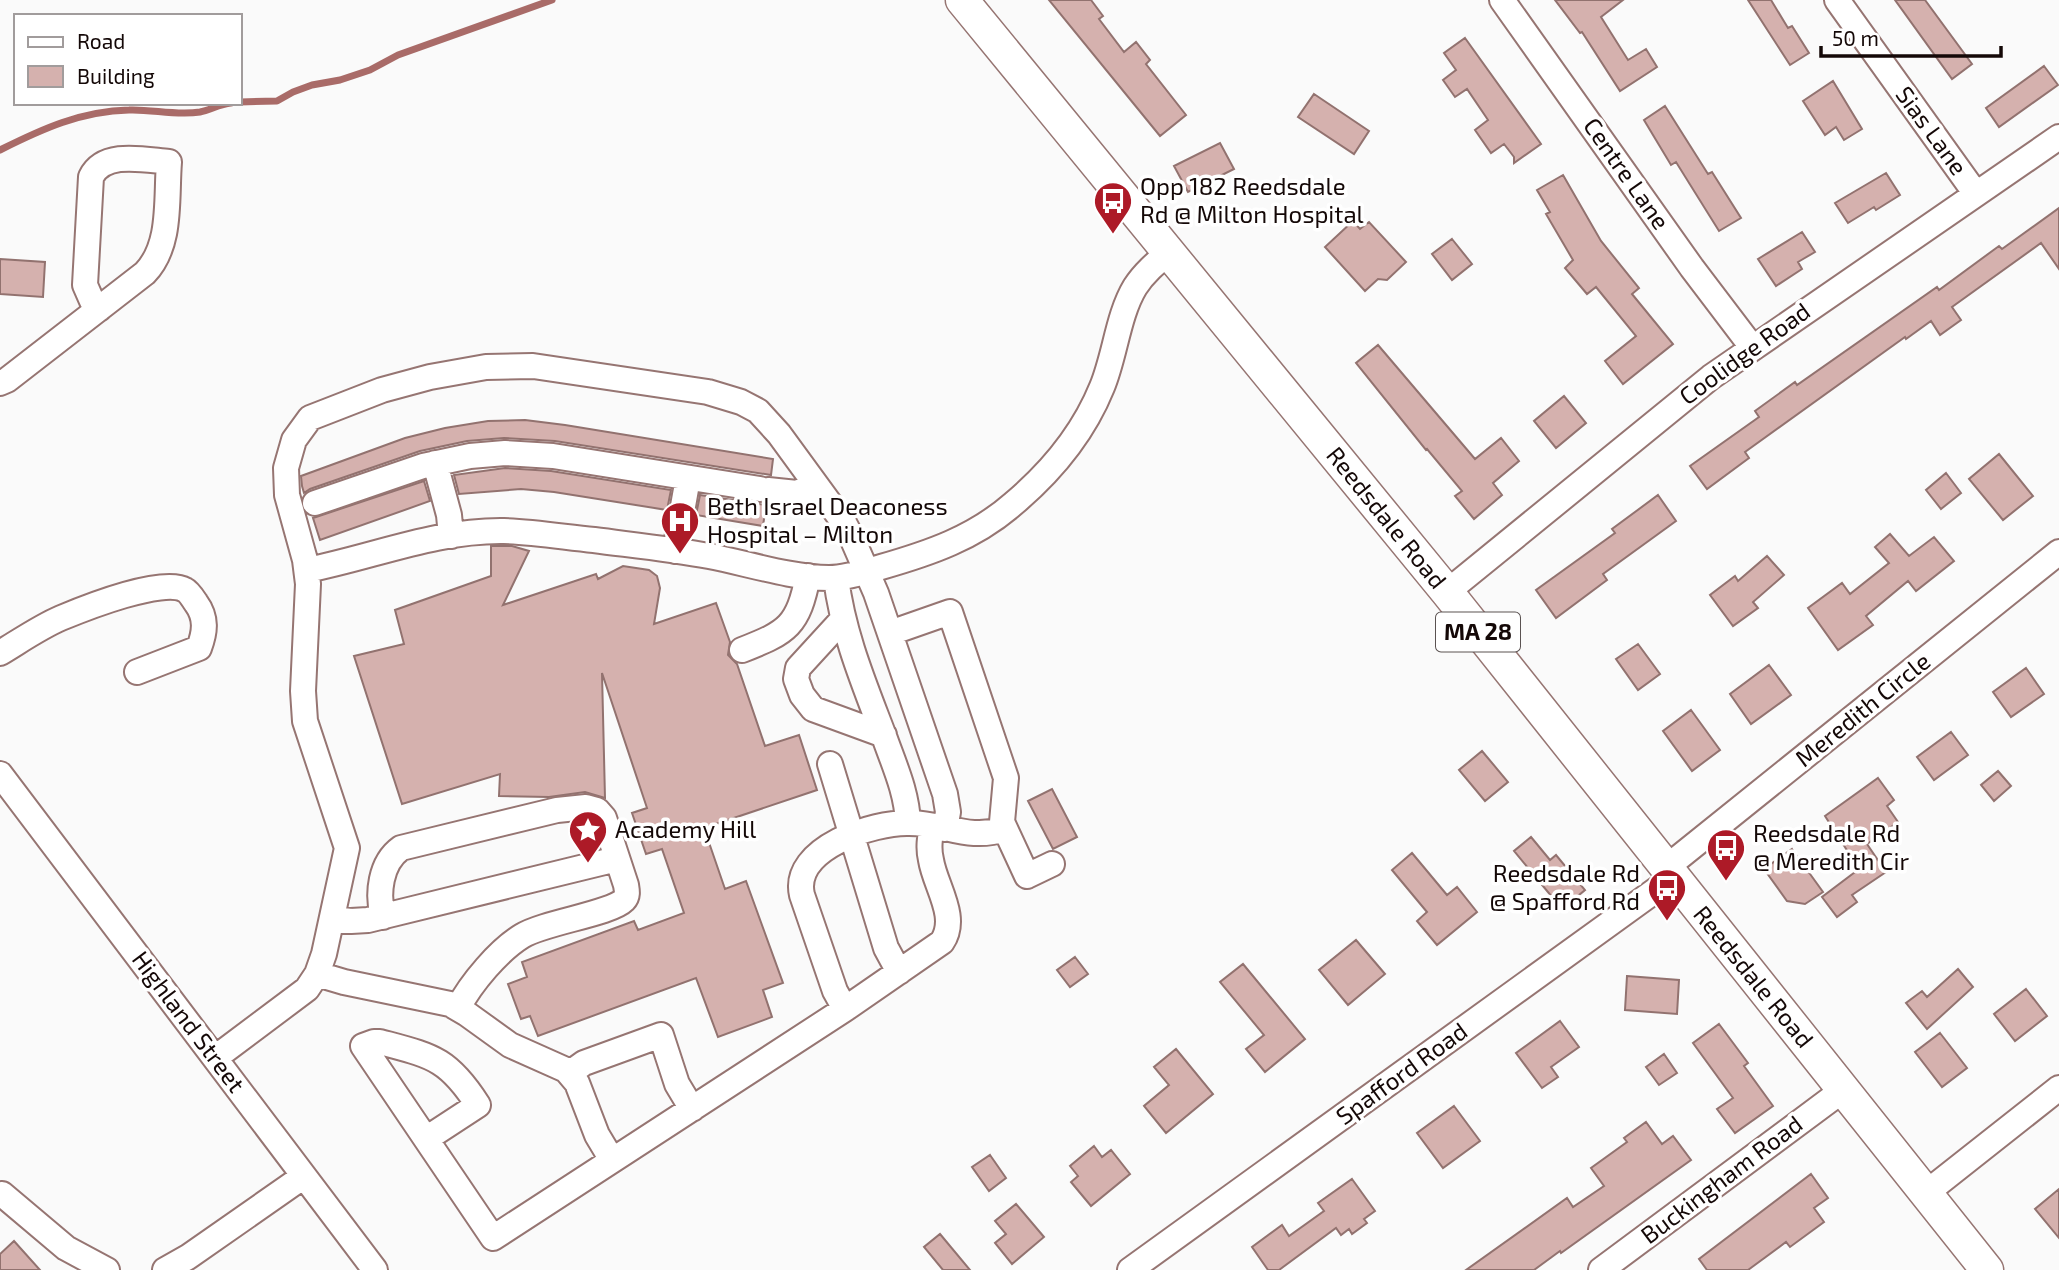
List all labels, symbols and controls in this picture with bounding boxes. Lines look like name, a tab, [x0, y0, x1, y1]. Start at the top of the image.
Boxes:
legend	[14, 14, 242, 105]
scale bar	[1821, 14, 2001, 58]
text: 50 m	[1832, 25, 1879, 50]
text: Road	[77, 28, 125, 53]
text: Building	[77, 63, 155, 88]
street label: Sias Lane	[1890, 80, 1974, 180]
street label: Centre Lane	[1578, 112, 1676, 235]
place label: Opp 182 Reedsdale Rd @ Milton Hospital	[1140, 171, 1364, 228]
bus stop icon: Opp 182 Reedsdale Rd @ Milton Hospital	[1092, 180, 1134, 235]
street label: Coolidge Road	[1673, 296, 1815, 410]
street label: Reedsdale Road	[1321, 440, 1453, 594]
place label: Beth Israel Deaconess Hospital – Milton	[707, 491, 948, 548]
hospital icon: Beth Israel Deaconess Hospital – Milton	[659, 500, 701, 555]
road number: MA 28	[1436, 612, 1520, 652]
street label: Meredith Circle	[1789, 646, 1935, 772]
place icon: Academy Hill	[567, 809, 609, 864]
place label: Academy Hill	[615, 814, 756, 843]
place label: Reedsdale Rd @ Meredith Cir	[1753, 818, 1909, 875]
bus stop icon: Reedsdale Rd @ Meredith Cir	[1705, 827, 1747, 882]
place label: Reedsdale Rd @ Spafford Rd	[1489, 858, 1640, 915]
bus stop icon: Reedsdale Rd @ Spafford Rd	[1646, 867, 1688, 922]
street label: Reedsdale Road	[1688, 899, 1820, 1053]
street label: Highland Street	[127, 945, 252, 1097]
street label: Spafford Road	[1330, 1016, 1472, 1130]
street label: Buckingham Road	[1635, 1109, 1808, 1249]

